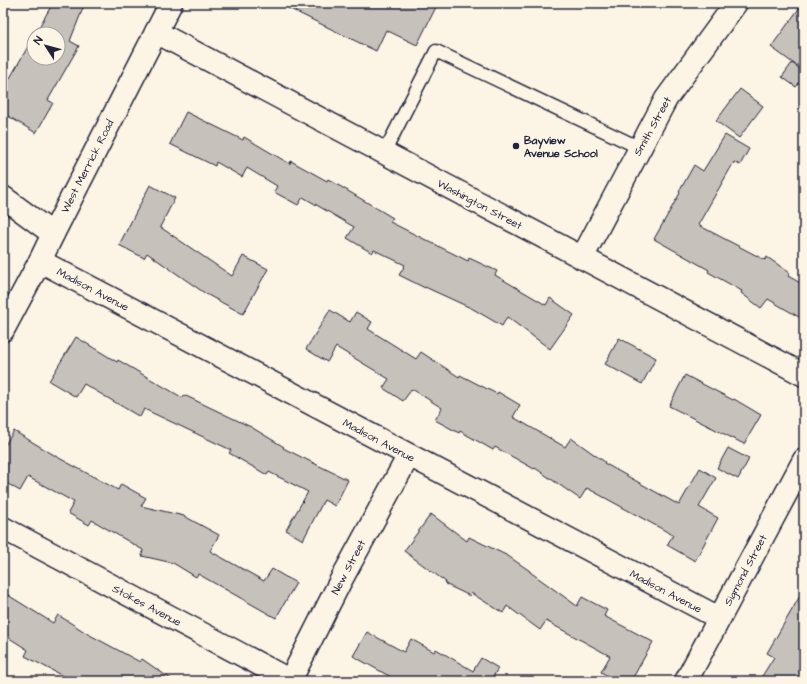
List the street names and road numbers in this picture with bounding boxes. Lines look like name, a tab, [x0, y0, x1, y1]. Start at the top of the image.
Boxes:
street label: Smith Street	[630, 93, 675, 159]
street label: West Merrick Road	[57, 117, 118, 215]
street label: Washington Street	[434, 176, 525, 234]
street label: Madison Avenue	[54, 264, 131, 315]
street label: Madison Avenue	[340, 415, 417, 466]
street label: Sigmond Street	[720, 532, 772, 609]
street label: New Street	[328, 537, 369, 597]
street label: Madison Avenue	[627, 566, 704, 617]
street label: Stokes Avenue	[110, 581, 184, 630]

